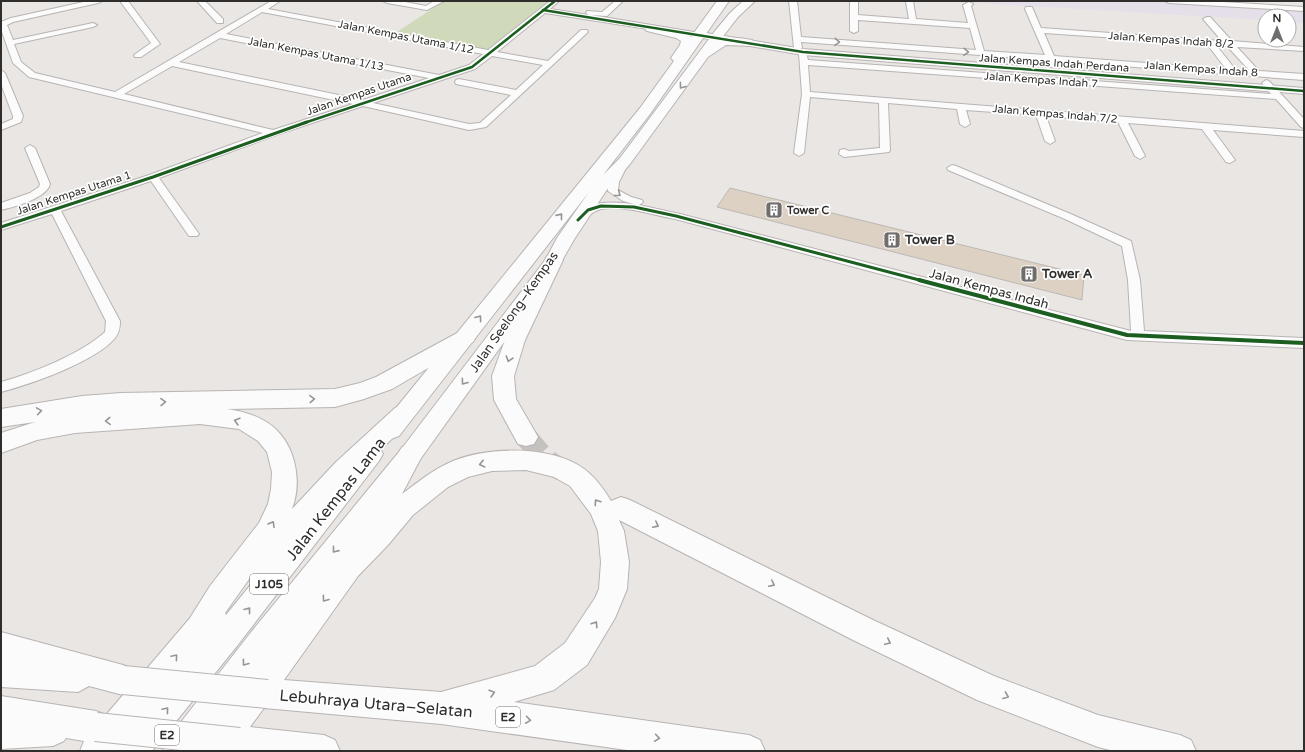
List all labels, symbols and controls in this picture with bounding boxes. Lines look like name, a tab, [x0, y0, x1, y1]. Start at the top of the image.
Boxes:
north arrow	[1257, 8, 1297, 48]
text: N	[1273, 12, 1281, 25]
street label: Jalan Kempas Utama 1/12	[337, 17, 475, 57]
street label: Jalan Kempas Indah 8/2	[1108, 29, 1234, 51]
street label: Jalan Kempas Utama 1/13	[247, 34, 385, 74]
one-way arrow	[834, 38, 840, 47]
one-way arrow	[963, 47, 969, 56]
street label: Jalan Kempas Indah Perdana	[978, 51, 1130, 75]
street label: Jalan Kempas Indah 8	[1144, 59, 1258, 79]
street label: Jalan Kempas Utama	[305, 70, 413, 118]
street label: Jalan Kempas Indah 7	[984, 70, 1098, 90]
one-way arrow	[679, 82, 686, 89]
street label: Jalan Kempas Indah 7/2	[992, 102, 1118, 126]
street label: Jalan Kempas Utama 1	[15, 168, 133, 218]
one-way arrow	[614, 189, 621, 196]
building icon: Tower C	[764, 200, 784, 220]
place label: Tower C	[786, 204, 830, 217]
one-way arrow	[555, 214, 562, 221]
building icon: Tower B	[882, 230, 902, 250]
place label: Tower B	[904, 232, 955, 248]
street label: Jalan Seelong–Kempas	[466, 248, 562, 376]
building icon: Tower A	[1019, 264, 1039, 284]
street label: Jalan Kempas Indah	[927, 265, 1051, 313]
place label: Tower A	[1041, 266, 1093, 282]
one-way arrow	[474, 316, 481, 323]
one-way arrow	[505, 356, 514, 363]
one-way arrow	[462, 378, 469, 385]
one-way arrow	[309, 395, 315, 404]
one-way arrow	[160, 398, 166, 406]
one-way arrow	[36, 407, 43, 416]
one-way arrow	[105, 417, 111, 425]
one-way arrow	[234, 417, 240, 425]
street label: Jalan Kempas Lama	[282, 434, 390, 564]
one-way arrow	[479, 459, 485, 467]
one-way arrow	[595, 499, 602, 506]
one-way arrow	[652, 520, 659, 528]
one-way arrow	[268, 521, 275, 528]
one-way arrow	[332, 546, 339, 553]
road number: J105	[250, 574, 288, 594]
one-way arrow	[768, 579, 775, 586]
one-way arrow	[322, 595, 330, 602]
one-way arrow	[244, 607, 251, 614]
one-way arrow	[590, 621, 598, 628]
one-way arrow	[884, 637, 892, 645]
one-way arrow	[171, 654, 178, 662]
one-way arrow	[243, 659, 250, 666]
street label: Lebuhraya Utara–Selatan	[279, 686, 473, 722]
one-way arrow	[488, 690, 495, 698]
one-way arrow	[1003, 692, 1010, 700]
road number: E2	[496, 707, 520, 727]
one-way arrow	[161, 708, 168, 715]
one-way arrow	[525, 715, 531, 724]
road number: E2	[155, 725, 179, 745]
one-way arrow	[654, 733, 660, 742]

